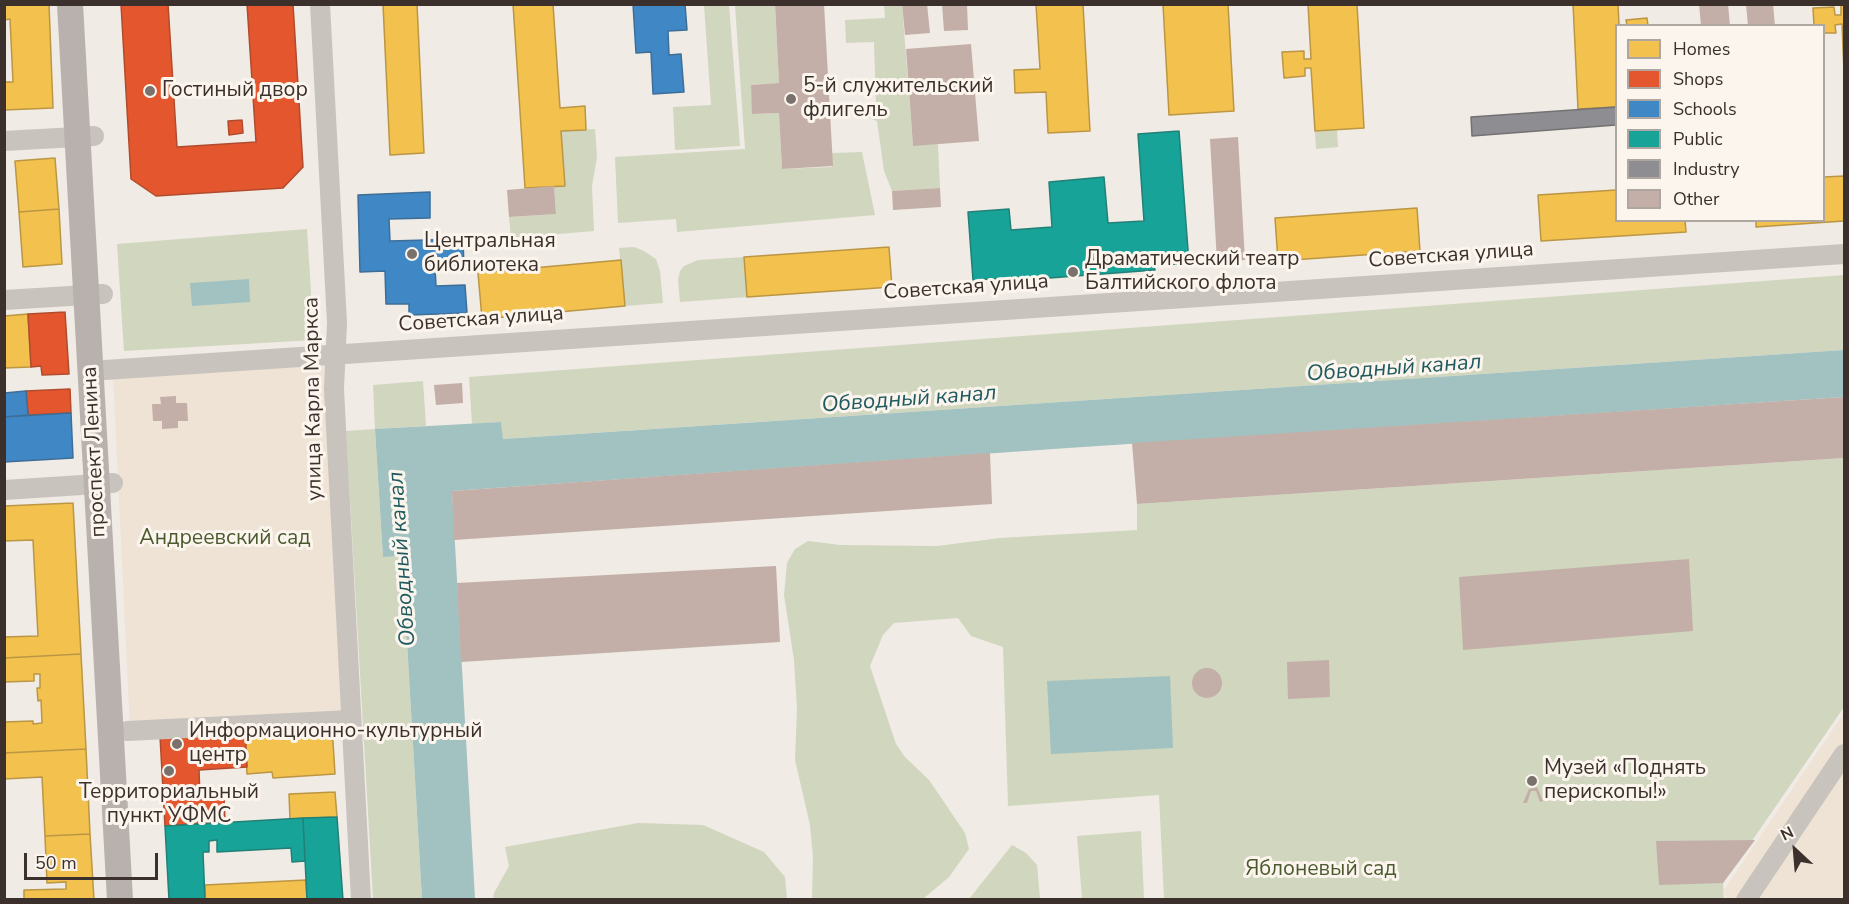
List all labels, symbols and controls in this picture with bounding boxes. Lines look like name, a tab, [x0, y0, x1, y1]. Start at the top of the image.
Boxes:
legend	[1615, 24, 1825, 222]
text: Homes	[1673, 37, 1730, 61]
text: Shops	[1673, 67, 1723, 91]
place label: 5-й служительский флигель	[803, 74, 993, 124]
place label: Гостиный двор	[162, 78, 308, 104]
marker: Гостиный двор	[143, 84, 157, 98]
marker: 5-й служительский флигель	[784, 92, 798, 106]
text: Schools	[1673, 97, 1737, 121]
text: Public	[1673, 127, 1723, 151]
text: Industry	[1673, 157, 1740, 181]
text: Other	[1673, 187, 1719, 211]
place label: Центральная библиотека	[424, 229, 556, 279]
street label: Советская улица	[1368, 238, 1534, 274]
marker: Центральная библиотека	[405, 247, 419, 261]
place label: Драматический театр Балтийского флота	[1085, 247, 1299, 297]
marker: Драматический театр Балтийского флота	[1066, 265, 1080, 279]
street label: Советская улица	[883, 270, 1049, 306]
street label: улица Карла Маркса	[300, 297, 328, 501]
street label: Советская улица	[398, 302, 564, 338]
water label: Обводный канал	[1306, 350, 1482, 388]
street label: проспект Ленина	[78, 366, 112, 538]
water label: Обводный канал	[821, 381, 997, 419]
water label: Обводный канал	[384, 471, 422, 647]
park label: Андреевский сад	[139, 526, 311, 552]
place label: Информационно-культурный центр	[189, 719, 482, 769]
marker: Информационно-культурный центр	[170, 737, 184, 751]
place label: Музей «Поднять перископы!»	[1544, 756, 1706, 806]
marker: Территориальный пункт УФМС	[162, 764, 176, 778]
marker: Музей «Поднять перископы!»	[1525, 774, 1539, 788]
place label: Территориальный пункт УФМС	[79, 780, 259, 830]
north arrow	[1765, 820, 1825, 880]
text: N	[1777, 821, 1797, 846]
scale bar	[27, 841, 160, 879]
text: 50 m	[35, 851, 77, 875]
park label: Яблоневый сад	[1245, 857, 1397, 883]

